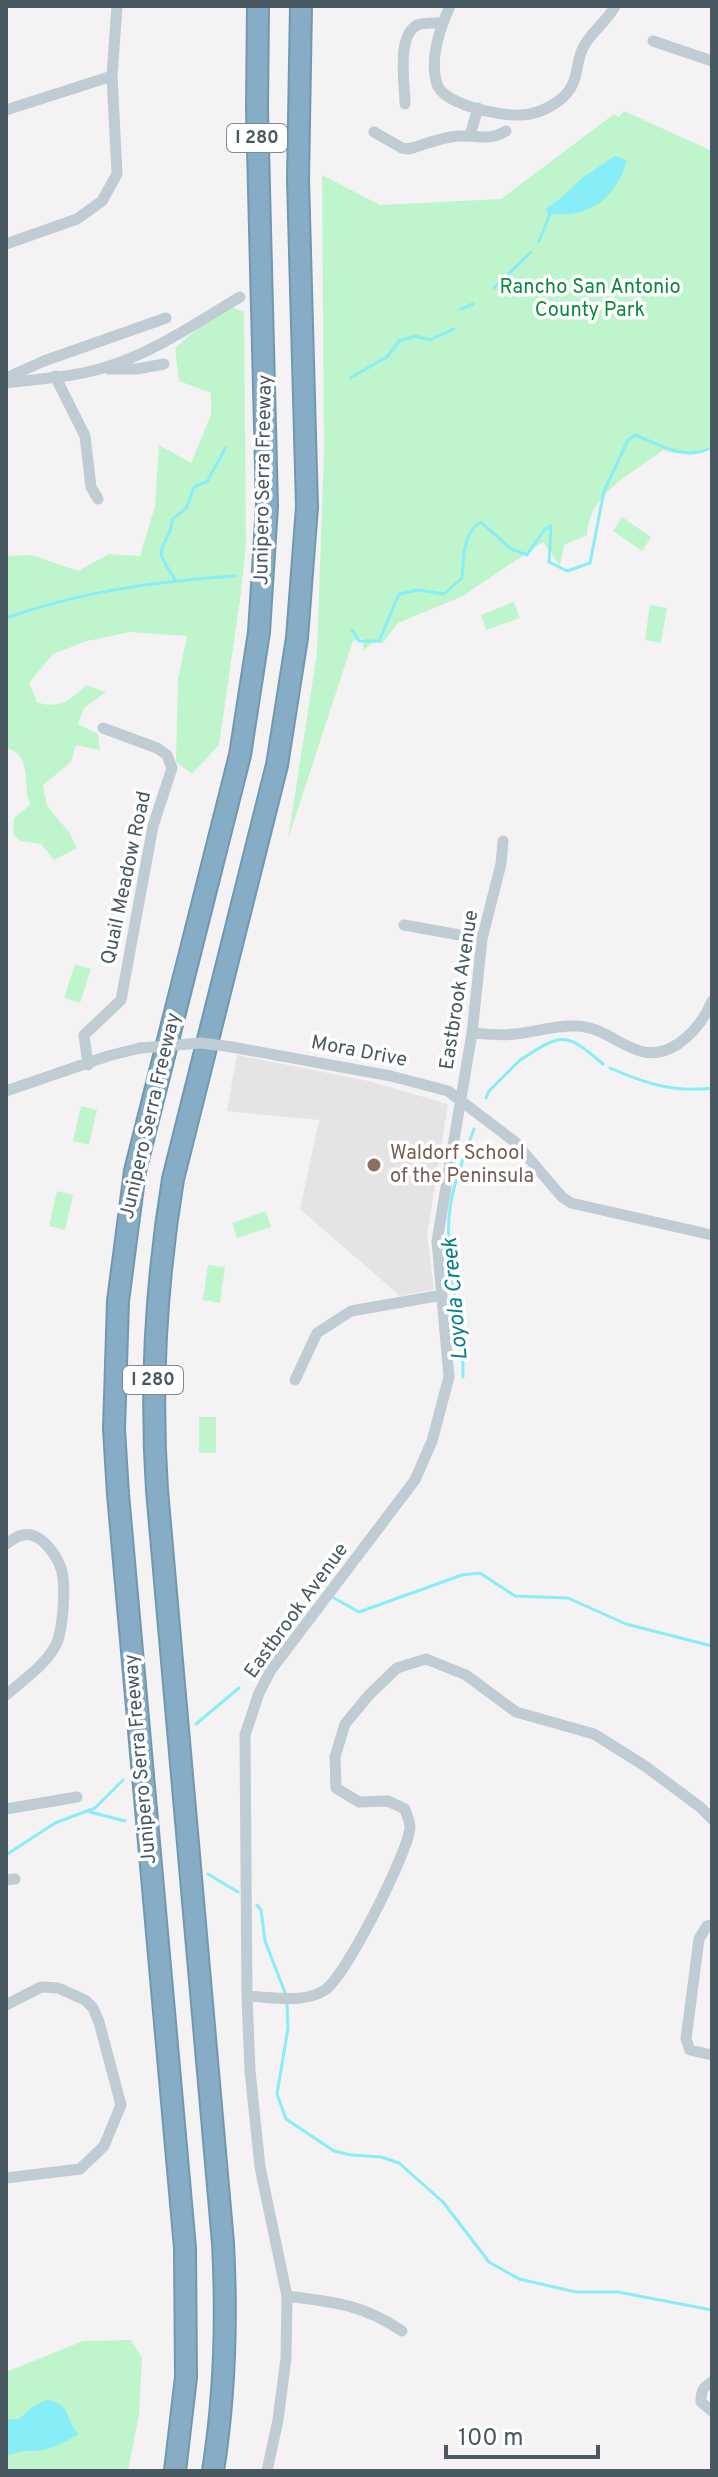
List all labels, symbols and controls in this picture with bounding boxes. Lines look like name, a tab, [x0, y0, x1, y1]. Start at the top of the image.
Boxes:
road number: I 280	[227, 124, 287, 152]
park label: Rancho San Antonio County Park	[499, 275, 681, 324]
street label: Junipero Serra Freeway	[249, 374, 279, 586]
street label: Quail Meadow Road	[96, 789, 158, 967]
street label: Eastbrook Avenue	[435, 908, 485, 1072]
street label: Junipero Serra Freeway	[115, 1010, 187, 1222]
street label: Mora Drive	[309, 1030, 409, 1074]
place label: Waldorf School of the Peninsula	[390, 1141, 534, 1190]
marker: Waldorf School of the Peninsula	[365, 1156, 383, 1174]
water label: Loyola Creek	[437, 1236, 475, 1361]
road number: I 280	[123, 1366, 183, 1394]
street label: Eastbrook Avenue	[239, 1538, 355, 1684]
street label: Junipero Serra Freeway	[119, 1653, 163, 1865]
scale bar	[446, 2409, 598, 2459]
text: 100 m	[458, 2424, 524, 2454]

